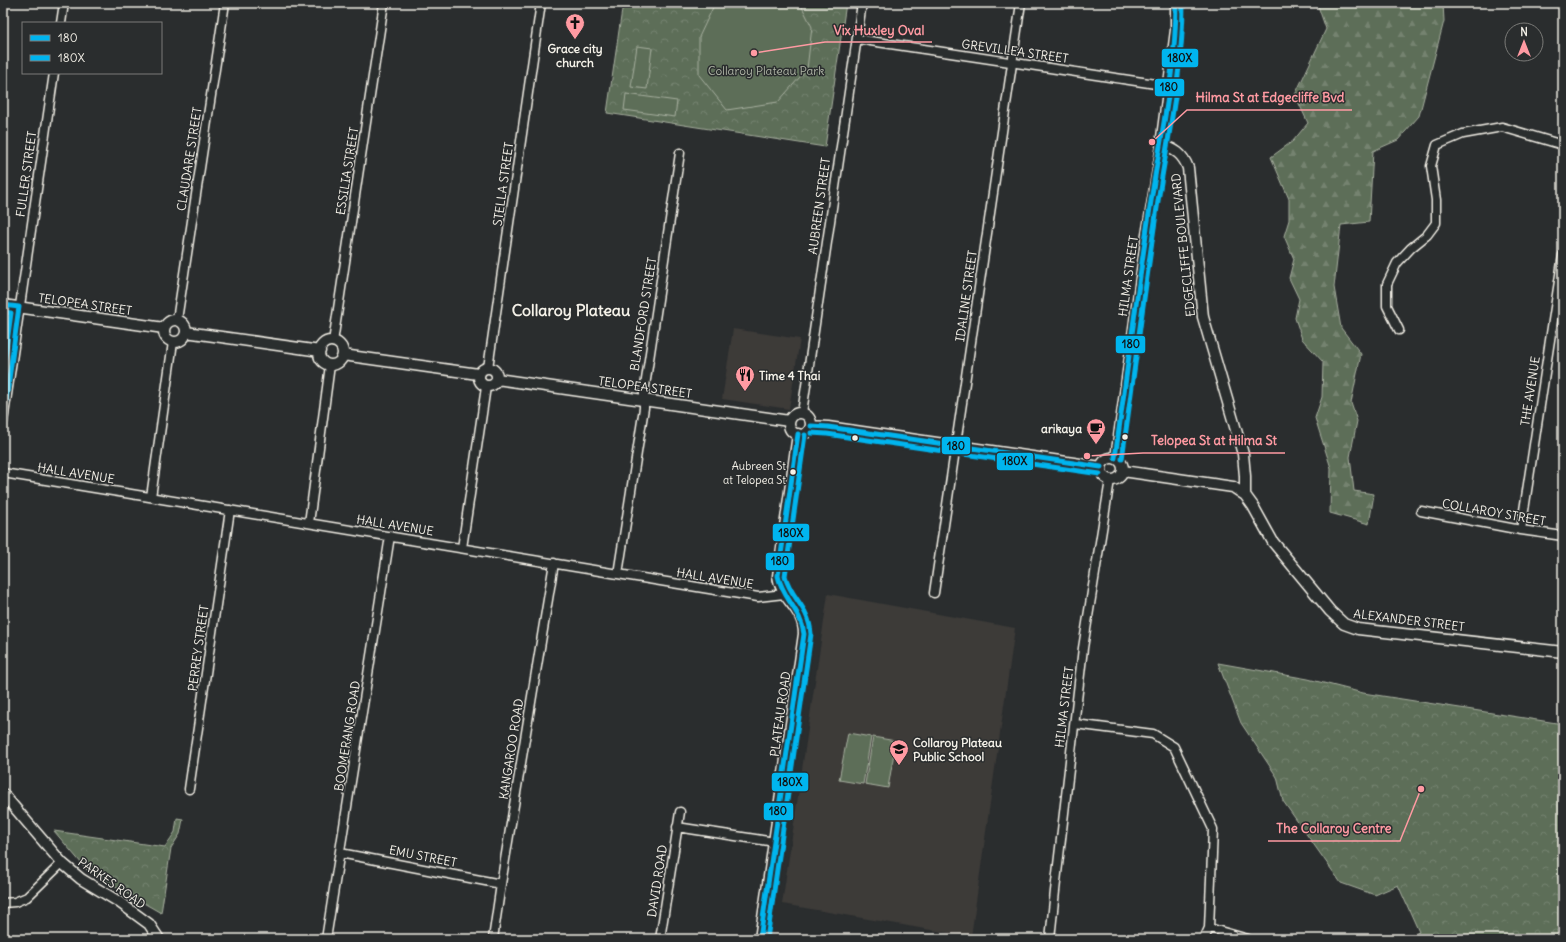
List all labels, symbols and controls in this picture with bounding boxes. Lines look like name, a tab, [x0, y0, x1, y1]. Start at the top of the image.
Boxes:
church icon: Grace city church	[564, 12, 586, 40]
callout: Vix Huxley Oval	[825, 17, 932, 42]
legend	[22, 22, 162, 74]
text: Vix Huxley Oval	[834, 22, 925, 39]
north arrow	[1504, 22, 1544, 62]
text: N	[1520, 25, 1528, 39]
text: 180	[58, 30, 78, 45]
street label: GREVILLEA STREET	[961, 36, 1069, 66]
place label: Grace city church	[547, 41, 603, 70]
line badge: 180X	[1161, 48, 1199, 68]
text: 180X	[58, 50, 86, 65]
text: 180X	[1168, 51, 1193, 65]
park label: Collaroy Plateau Park	[708, 63, 824, 78]
line badge: 180	[1154, 78, 1185, 97]
text: 180	[1160, 80, 1178, 94]
callout: Hilma St at Edgecliffe Bvd	[1187, 85, 1352, 110]
text: Hilma St at Edgecliffe Bvd	[1196, 89, 1345, 106]
street label: CLAUDARE STREET	[173, 106, 205, 212]
street label: ESSILIA STREET	[333, 126, 361, 216]
street label: FULLER STREET	[13, 130, 39, 218]
street label: STELLA STREET	[490, 141, 516, 227]
street label: AUBREEN STREET	[805, 157, 833, 255]
street label: EDGECLIFFE BOULEVARD	[1168, 173, 1198, 317]
street label: HILMA STREET	[1115, 235, 1141, 317]
street label: IDALINE STREET	[952, 249, 980, 343]
street label: BLANDFORD STREET	[627, 256, 659, 372]
street label: TELOPEA STREET	[37, 290, 133, 318]
district label: Collaroy Plateau	[512, 300, 631, 321]
line badge: 180	[1115, 335, 1146, 354]
text: 180	[1122, 337, 1140, 351]
street label: THE AVENUE	[1517, 355, 1543, 427]
restaurant icon: Time 4 Thai	[734, 364, 756, 392]
place label: Time 4 Thai	[759, 368, 821, 383]
street label: TELOPEA STREET	[597, 373, 693, 401]
cafe icon: arikaya	[1085, 417, 1107, 445]
place label: arikaya	[1041, 421, 1082, 437]
callout: Telopea St at Hilma St	[1143, 428, 1285, 453]
unlabelled marker	[1120, 432, 1130, 442]
text: Telopea St at Hilma St	[1151, 432, 1278, 449]
unlabelled marker	[850, 433, 860, 443]
line badge: 180	[941, 436, 971, 455]
text: 180	[947, 439, 965, 453]
line badge: 180X	[996, 452, 1034, 471]
text: 180X	[1003, 454, 1028, 468]
place label: Aubreen St at Telopea St	[723, 459, 786, 487]
street label: HALL AVENUE	[36, 460, 116, 486]
marker: Aubreen St at Telopea St	[788, 467, 798, 477]
street label: COLLAROY STREET	[1441, 496, 1547, 528]
street label: HALL AVENUE	[355, 512, 435, 538]
line badge: 180X	[772, 523, 810, 542]
text: 180X	[779, 526, 804, 540]
line badge: 180	[765, 552, 795, 571]
text: 180	[771, 554, 789, 568]
street label: HALL AVENUE	[675, 565, 755, 591]
street label: PERREY STREET	[185, 604, 211, 692]
street label: ALEXANDER STREET	[1353, 606, 1465, 634]
street label: HILMA STREET	[1052, 666, 1076, 748]
street label: PLATEAU ROAD	[767, 670, 793, 758]
street label: BOOMERANG ROAD	[331, 680, 363, 792]
street label: KANGAROO ROAD	[496, 698, 526, 800]
place label: Collaroy Plateau Public School	[913, 735, 1002, 764]
school or university icon: Collaroy Plateau Public School	[888, 738, 910, 766]
line badge: 180X	[771, 772, 809, 792]
text: 180X	[778, 775, 803, 789]
line badge: 180	[763, 802, 794, 821]
text: 180	[769, 804, 787, 818]
callout: The Collaroy Centre	[1268, 816, 1400, 841]
text: The Collaroy Centre	[1276, 820, 1392, 837]
street label: EMU STREET	[388, 842, 458, 870]
street label: DAVID ROAD	[644, 844, 670, 918]
street label: PARKES ROAD	[75, 854, 149, 912]

